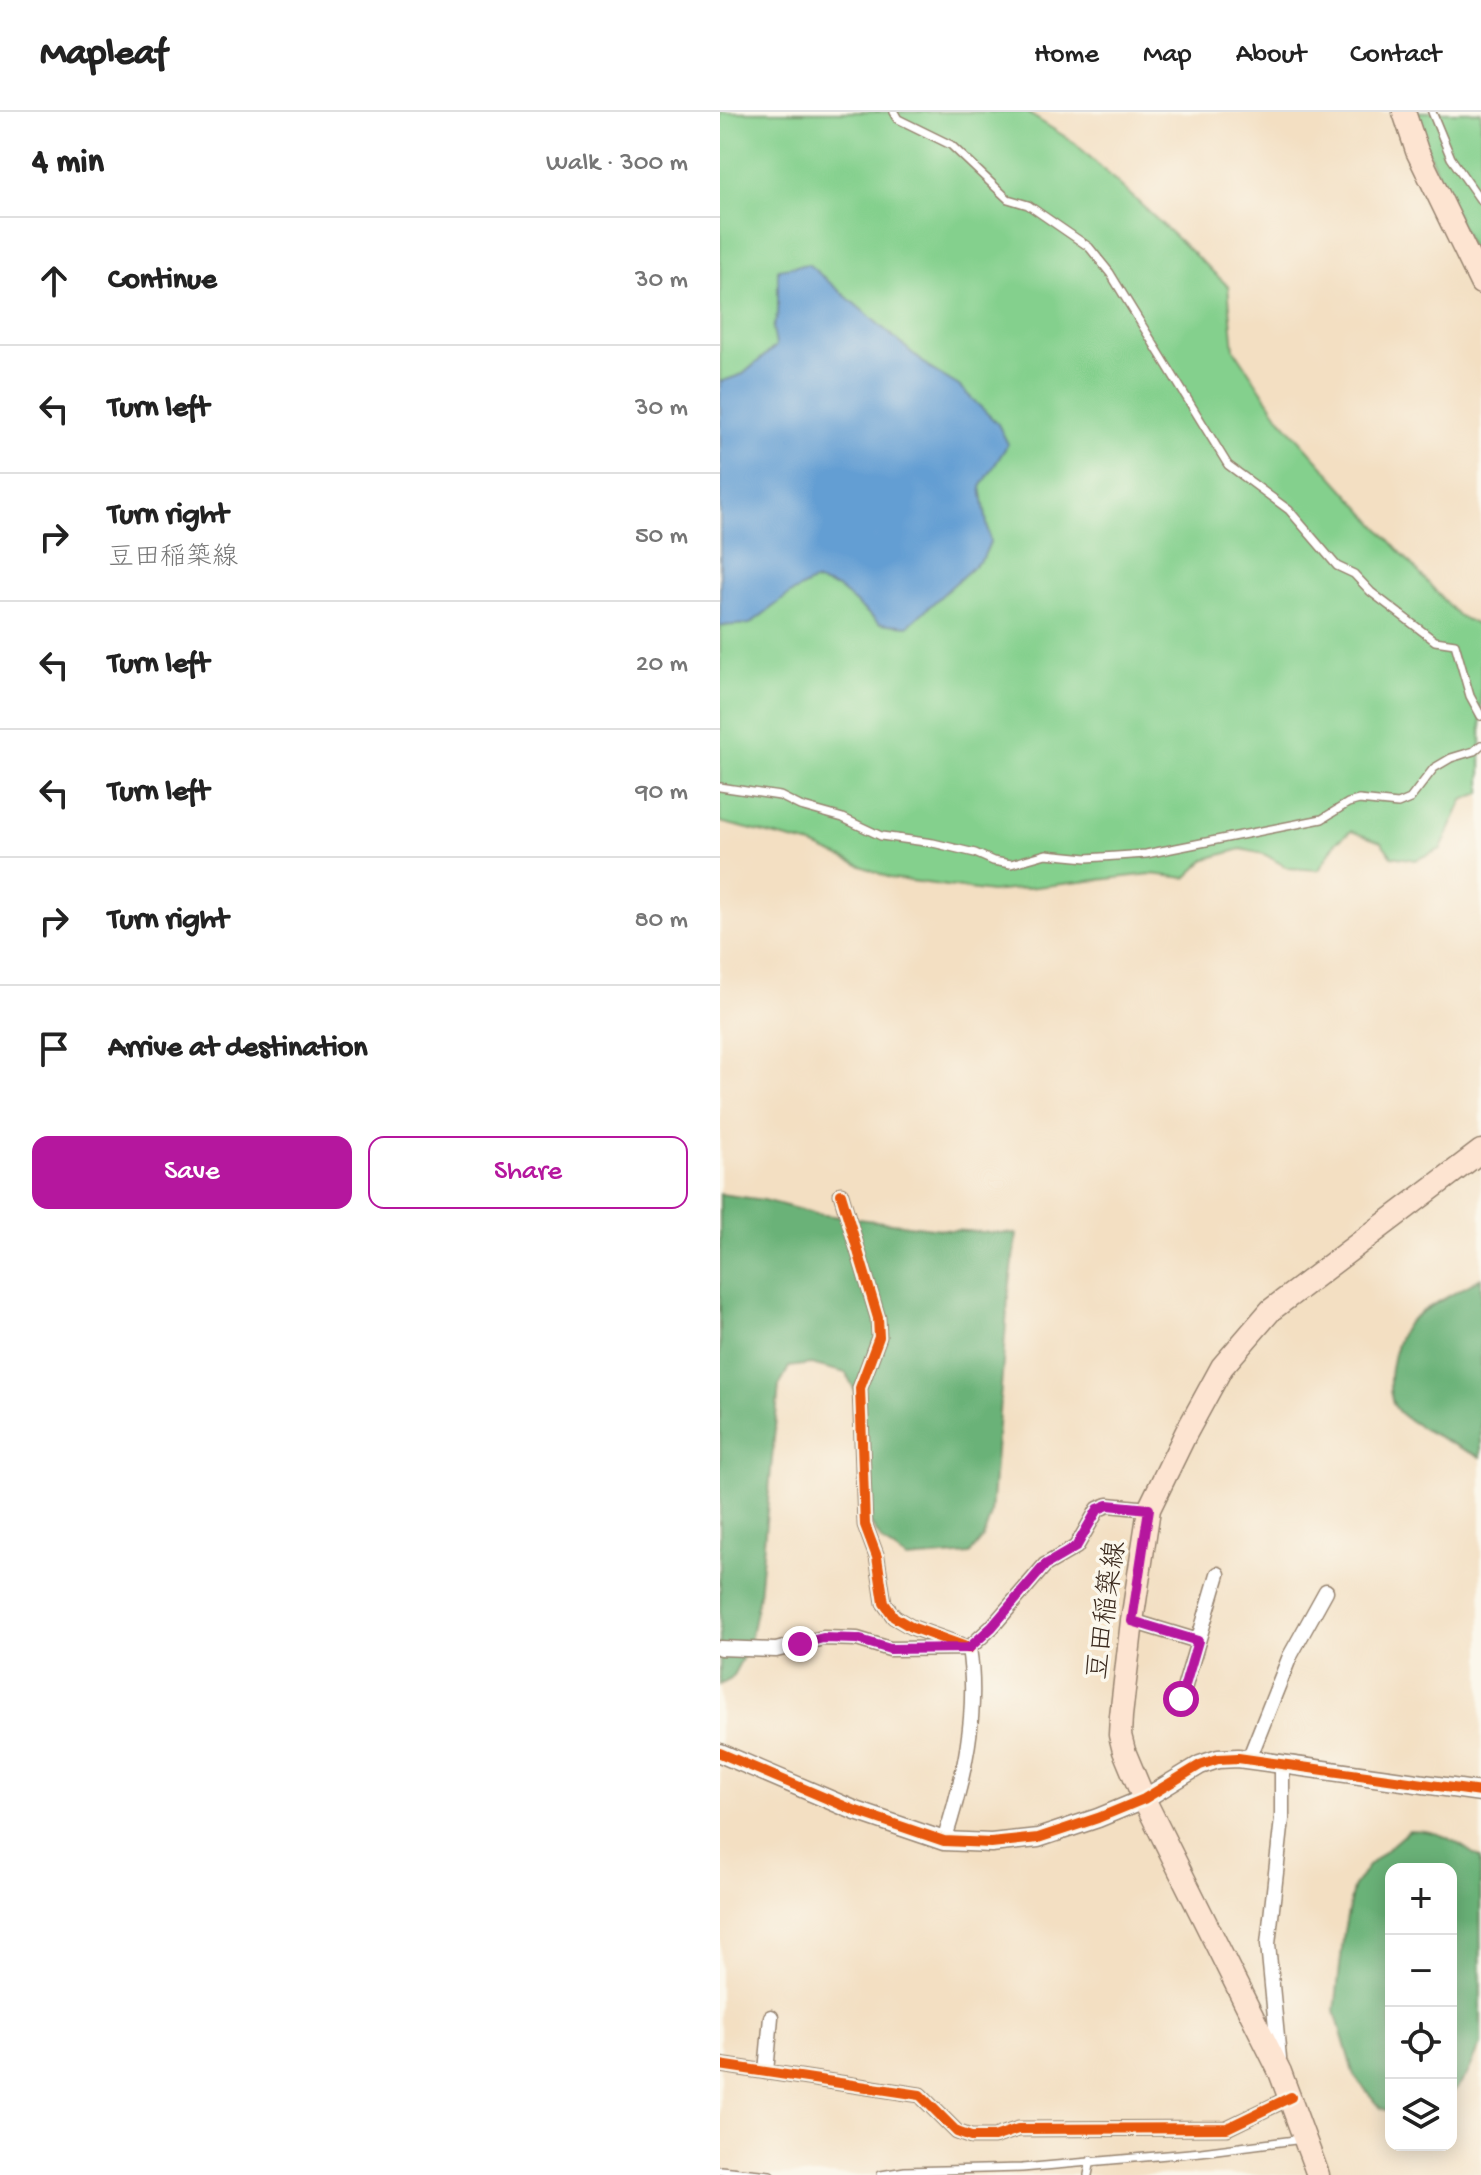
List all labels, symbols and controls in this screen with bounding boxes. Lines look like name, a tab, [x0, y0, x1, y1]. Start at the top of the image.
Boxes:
text: Mapleaf	[40, 33, 167, 77]
text: Home	[1034, 39, 1099, 72]
text: Map	[1143, 39, 1192, 72]
text: About	[1236, 39, 1306, 72]
text: Contact	[1350, 39, 1441, 72]
text: 4 min	[32, 144, 104, 184]
text: Walk · 300 m	[546, 149, 688, 180]
icon: ahead	[32, 259, 76, 303]
text: Continue	[108, 264, 217, 299]
text: 30 m	[635, 266, 688, 297]
icon: left	[32, 387, 76, 431]
text: Turn left	[108, 392, 209, 427]
text: 30 m	[635, 394, 688, 425]
text: Turn right	[108, 499, 228, 534]
icon: right	[32, 515, 76, 559]
text: 50 m	[635, 522, 688, 553]
text: 豆田稲築線	[108, 544, 238, 575]
icon: left	[32, 643, 76, 687]
text: Turn left	[108, 648, 209, 683]
text: 20 m	[636, 650, 688, 681]
icon: left	[32, 771, 76, 815]
text: Turn left	[108, 776, 209, 811]
text: 90 m	[636, 778, 688, 809]
icon: right	[32, 899, 76, 943]
text: Turn right	[108, 904, 228, 939]
text: 80 m	[634, 906, 688, 937]
icon: arrive	[32, 1027, 76, 1071]
text: Arrive at destination	[108, 1032, 368, 1067]
button: Save	[32, 1136, 352, 1209]
button: Share	[368, 1136, 688, 1209]
street label: 豆田稲築線	[1081, 1539, 1135, 1682]
route end	[782, 1626, 818, 1662]
route start	[1163, 1681, 1199, 1717]
map controls	[1385, 1863, 1457, 2151]
button: +	[1385, 1863, 1457, 1935]
button: −	[1385, 1935, 1457, 2007]
button: locate	[1385, 2007, 1457, 2079]
button: layers	[1385, 2079, 1457, 2151]

